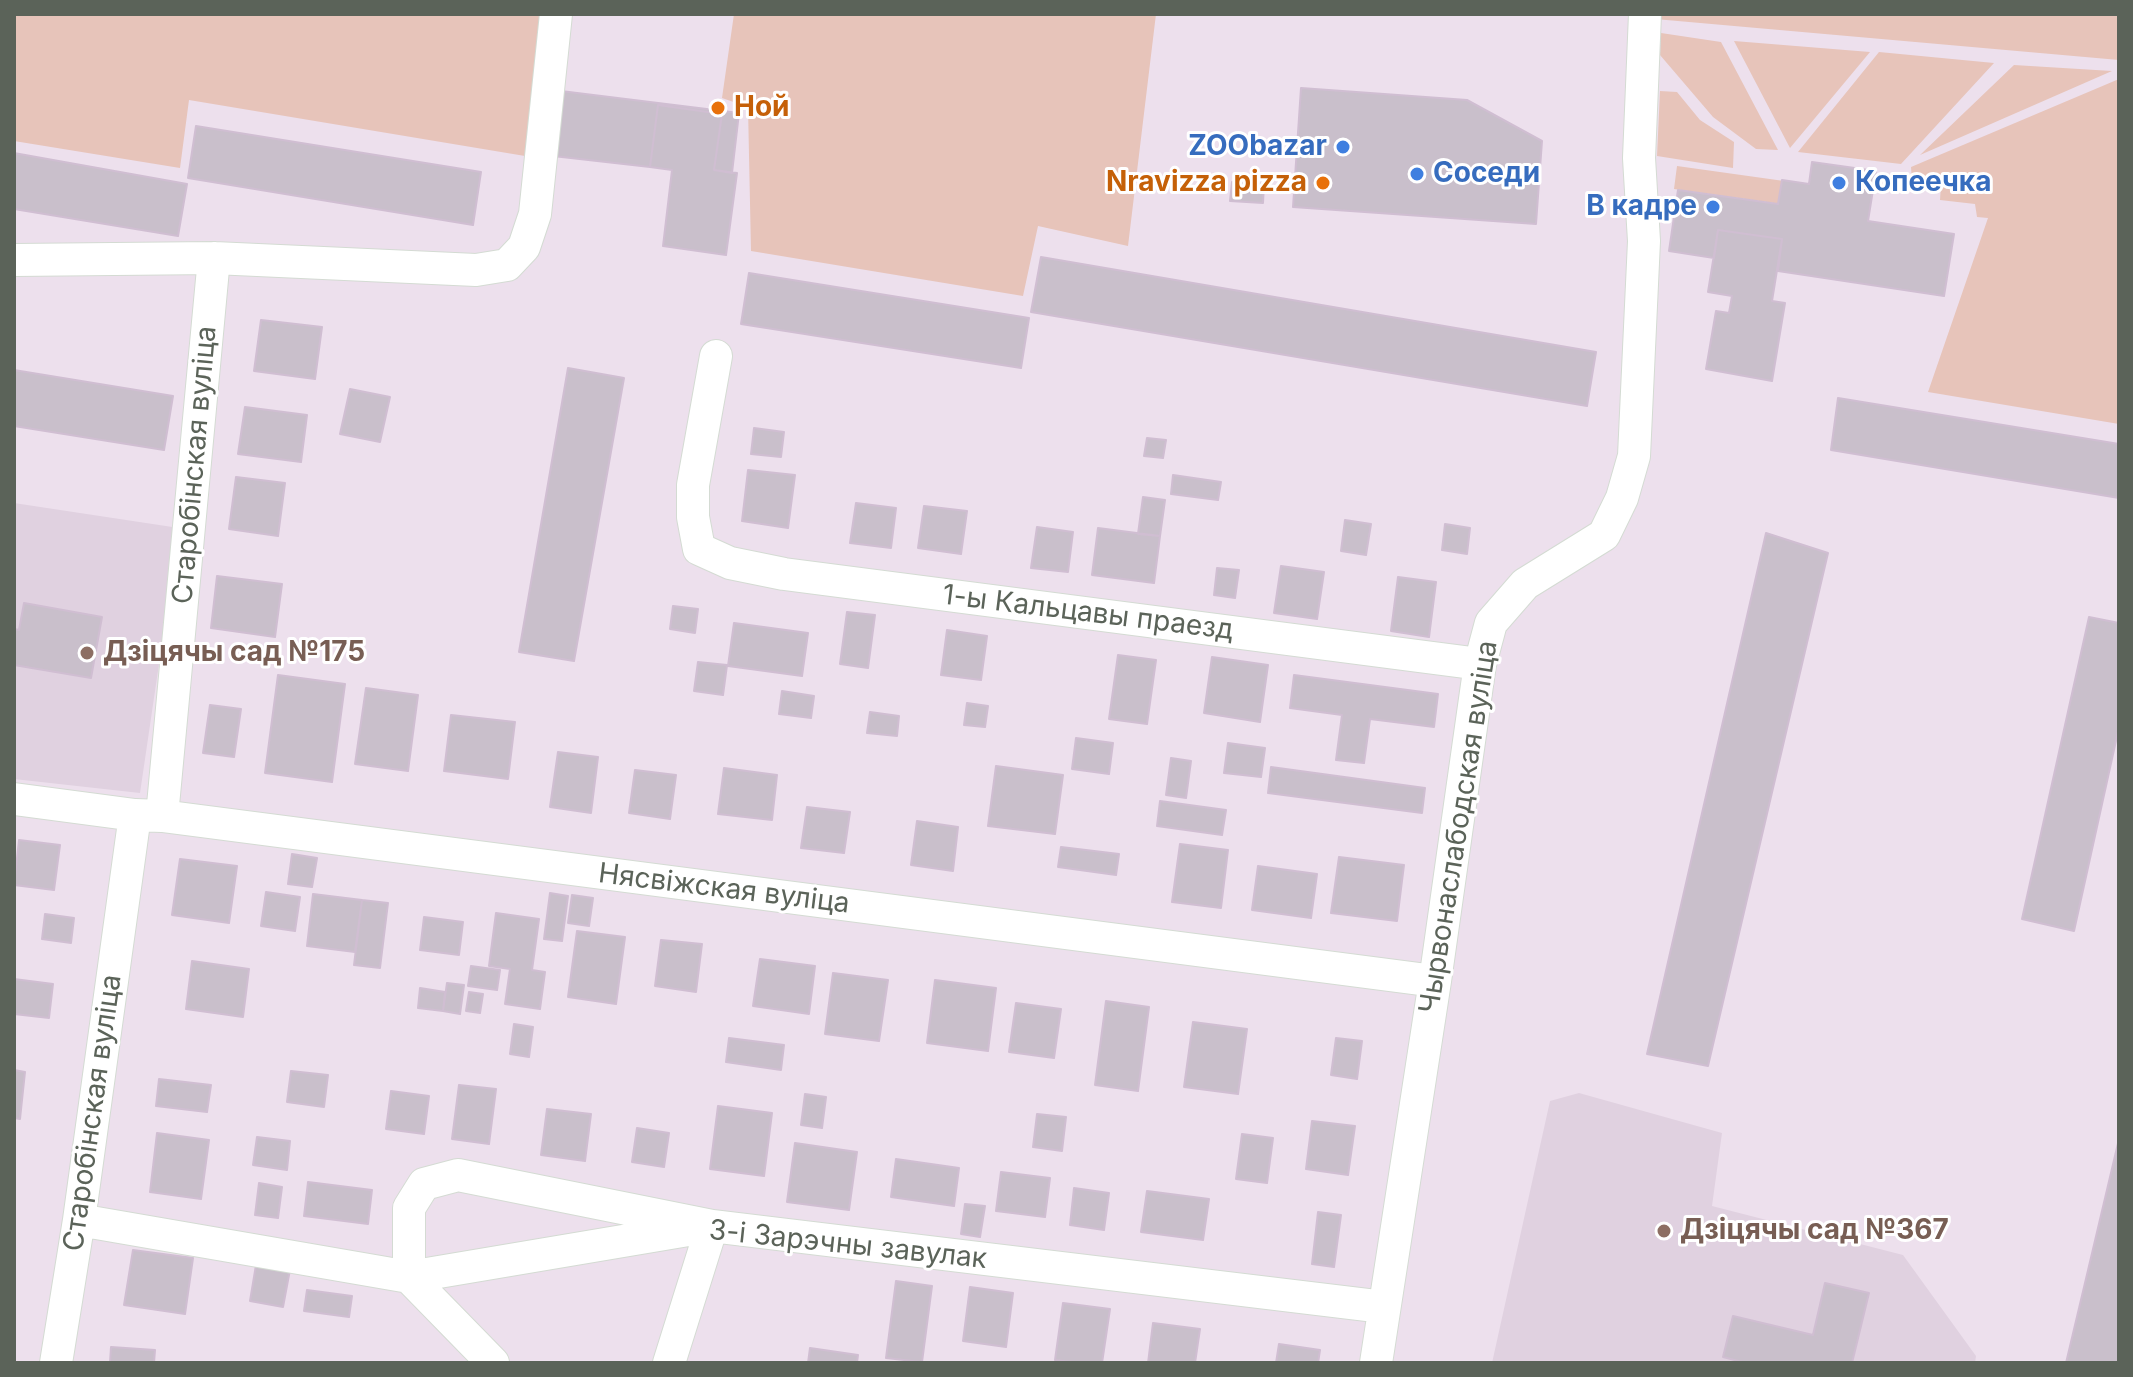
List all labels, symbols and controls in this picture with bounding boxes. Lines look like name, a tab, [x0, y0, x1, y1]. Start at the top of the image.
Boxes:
place label: Ной	[734, 91, 790, 125]
marker: Ной	[709, 99, 727, 117]
place label: ZOObazar	[1188, 130, 1327, 164]
marker: ZOObazar	[1334, 138, 1352, 156]
place label: Соседи	[1433, 157, 1540, 191]
marker: Соседи	[1408, 165, 1426, 183]
place label: Nravizza pizza	[1106, 166, 1307, 200]
place label: Копеечка	[1855, 166, 1991, 200]
marker: Nravizza pizza	[1314, 174, 1332, 192]
marker: Копеечка	[1830, 174, 1848, 192]
place label: В кадре	[1586, 190, 1697, 224]
marker: В кадре	[1704, 198, 1722, 216]
street label: Старобінская вуліца	[166, 325, 224, 605]
street label: 1-ы Кальцавы праезд	[940, 578, 1236, 648]
place label: Дзіцячы сад №175	[103, 636, 365, 670]
street label: Чырвонаслабодская вуліца	[1413, 638, 1505, 1016]
marker: Дзіцячы сад №175	[78, 644, 96, 662]
street label: Нясвіжская вуліца	[596, 857, 852, 921]
street label: Старобінская вуліца	[57, 973, 129, 1253]
street label: 3-і Зарэчны завулак	[707, 1214, 989, 1276]
place label: Дзіцячы сад №367	[1680, 1214, 1949, 1248]
marker: Дзіцячы сад №367	[1655, 1222, 1673, 1240]

